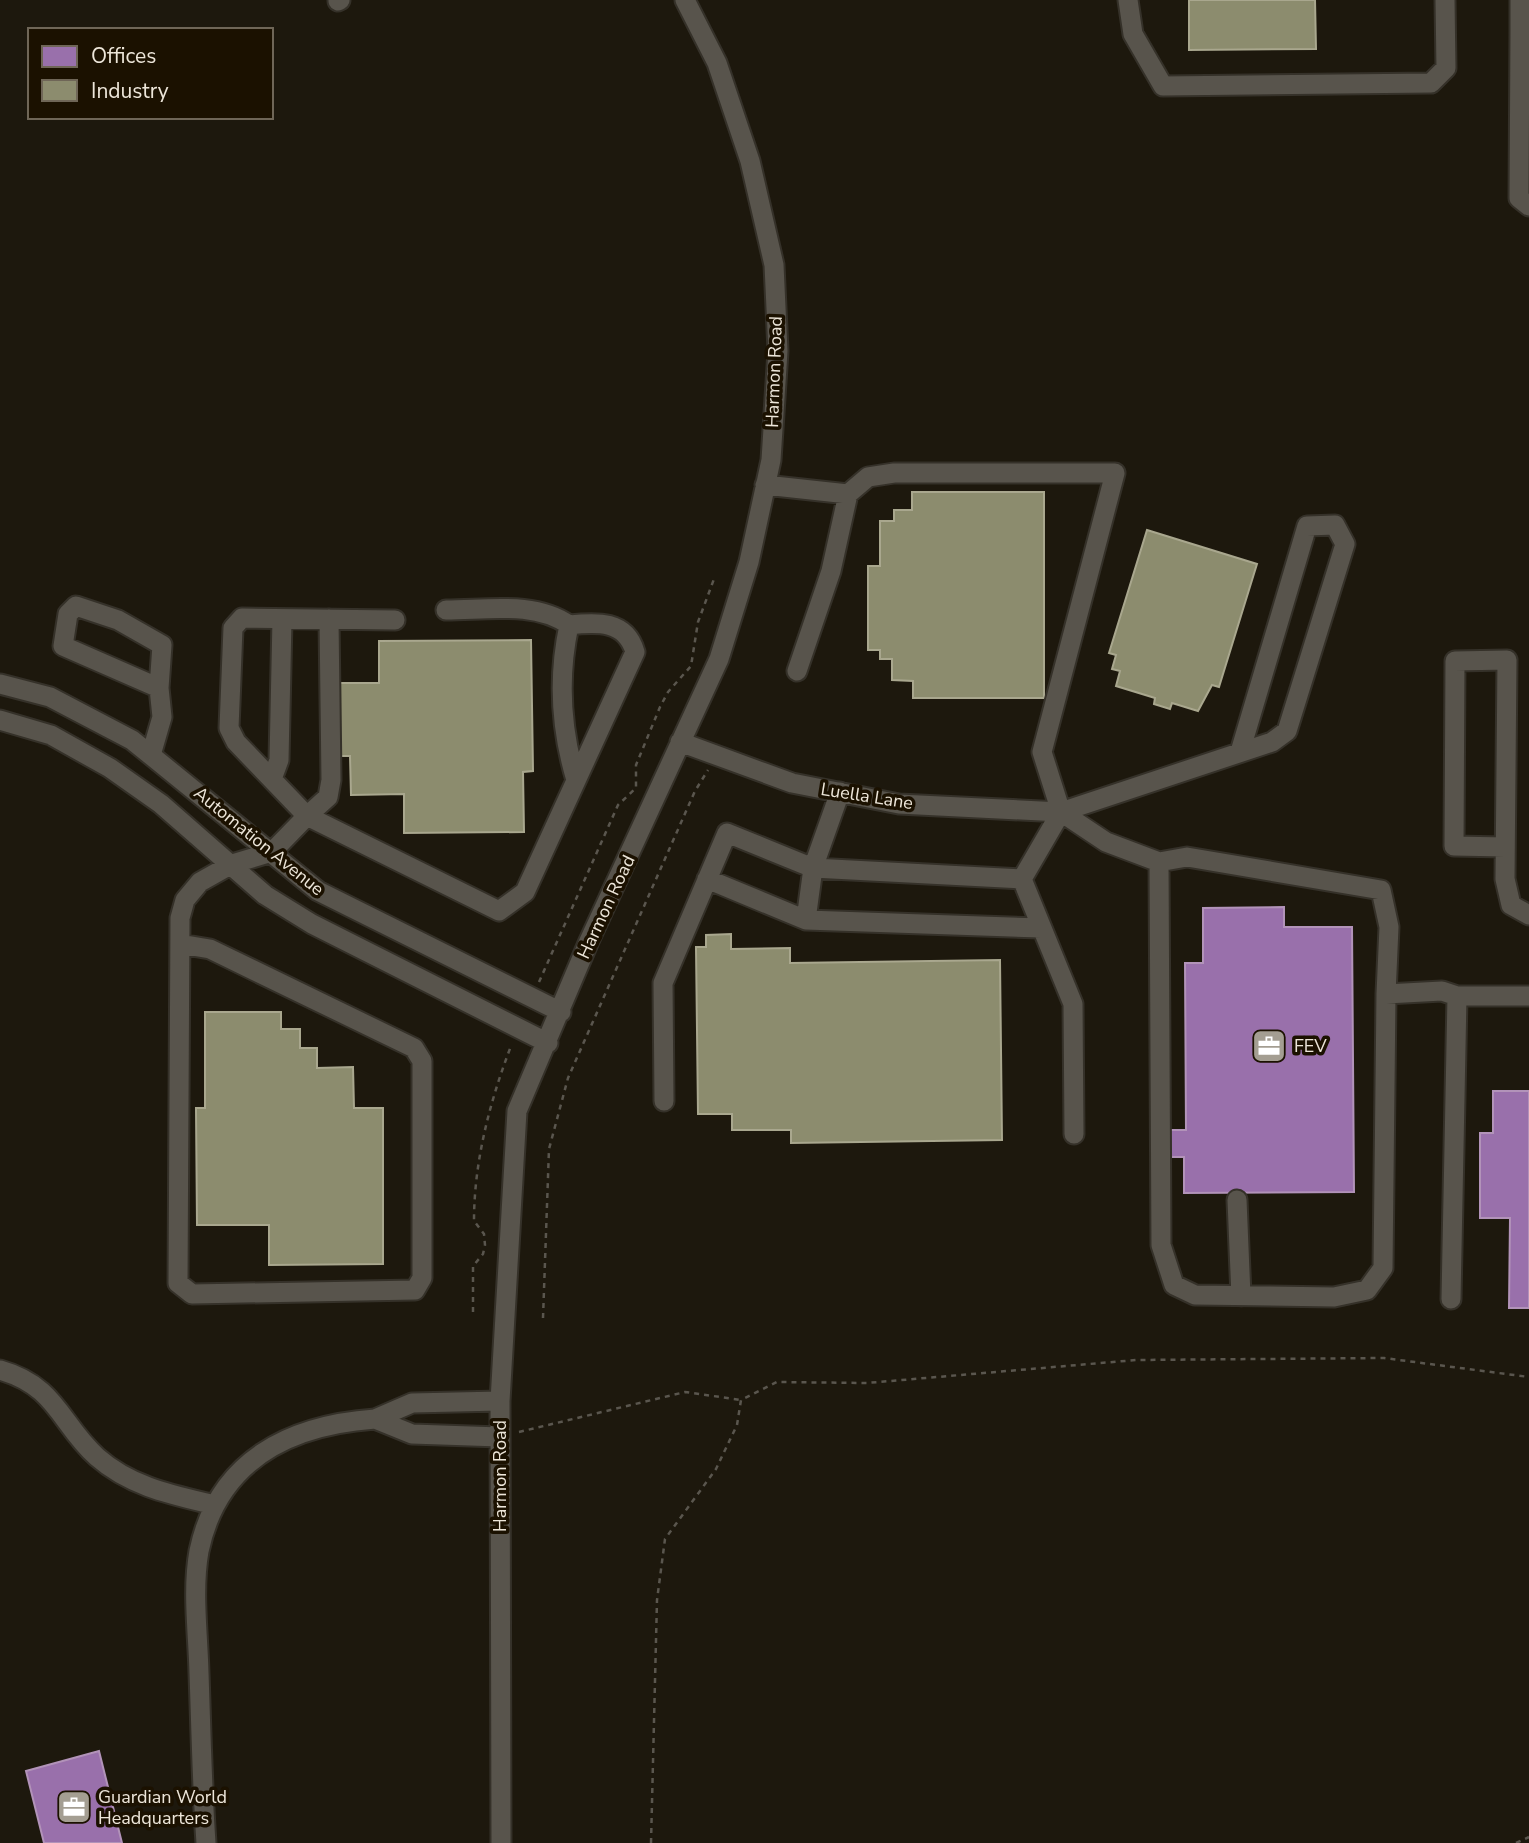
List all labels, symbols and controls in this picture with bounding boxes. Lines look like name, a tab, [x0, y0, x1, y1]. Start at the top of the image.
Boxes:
legend	[28, 28, 273, 119]
text: Offices	[91, 42, 156, 70]
text: Industry	[91, 77, 169, 105]
street label: Harmon Road	[760, 316, 788, 428]
street label: Luella Lane	[819, 777, 915, 815]
street label: Automation Avenue	[189, 781, 329, 901]
street label: Harmon Road	[571, 851, 641, 963]
office icon: FEV	[1250, 1027, 1288, 1065]
place label: FEV	[1294, 1034, 1327, 1058]
street label: Harmon Road	[488, 1420, 512, 1532]
place label: Guardian World Headquarters	[98, 1785, 227, 1830]
office icon: Guardian World Headquarters	[55, 1788, 93, 1826]

